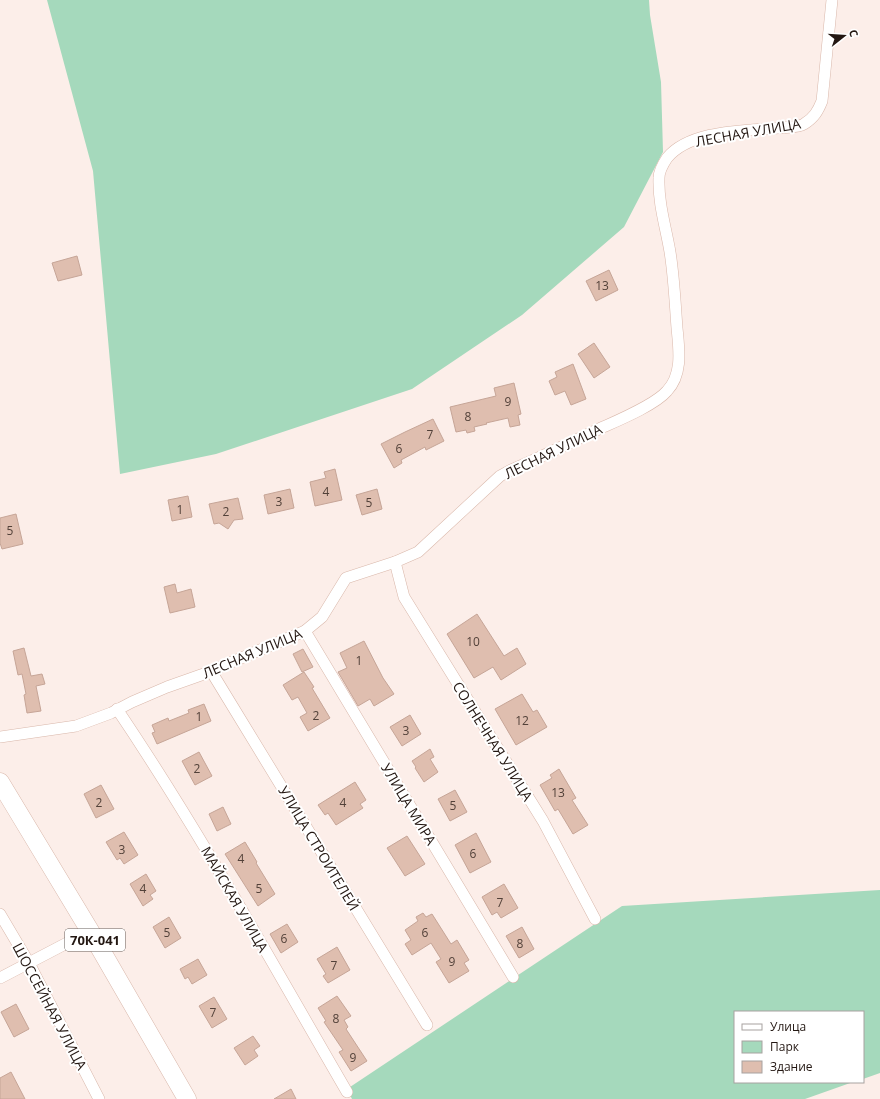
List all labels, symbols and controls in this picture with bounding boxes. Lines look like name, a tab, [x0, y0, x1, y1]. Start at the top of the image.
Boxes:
north arrow	[824, 16, 864, 56]
text: С	[846, 27, 862, 38]
street label: ЛЕСНАЯ УЛИЦА	[694, 113, 802, 151]
house number: 13	[595, 277, 609, 294]
house number: 9	[505, 393, 512, 410]
house number: 8	[465, 408, 472, 425]
street label: ЛЕСНАЯ УЛИЦА	[501, 419, 605, 483]
house number: 7	[427, 426, 434, 443]
house number: 6	[396, 440, 403, 457]
house number: 4	[323, 483, 330, 500]
house number: 3	[276, 493, 283, 510]
house number: 5	[366, 494, 373, 511]
house number: 1	[177, 501, 183, 518]
house number: 2	[223, 503, 230, 520]
house number: 5	[7, 522, 14, 539]
street label: ЛЕСНАЯ УЛИЦА	[199, 623, 305, 683]
house number: 10	[466, 633, 480, 650]
house number: 1	[356, 652, 362, 669]
street label: СОЛНЕЧНАЯ УЛИЦА	[449, 678, 538, 804]
house number: 2	[313, 707, 320, 724]
house number: 1	[196, 708, 202, 725]
house number: 12	[515, 712, 529, 729]
house number: 3	[403, 722, 410, 739]
street label: УЛИЦА МИРА	[377, 759, 441, 849]
house number: 2	[194, 760, 201, 777]
street label: УЛИЦА СТРОИТЕЛЕЙ	[274, 782, 364, 914]
house number: 13	[551, 784, 565, 801]
house number: 2	[96, 794, 103, 811]
house number: 4	[340, 794, 347, 811]
house number: 5	[450, 797, 457, 814]
house number: 3	[119, 841, 126, 858]
street label: МАЙСКАЯ УЛИЦА	[197, 843, 273, 955]
house number: 6	[470, 845, 477, 862]
house number: 4	[238, 850, 245, 867]
house number: 4	[140, 880, 147, 897]
house number: 5	[256, 880, 263, 897]
house number: 7	[497, 894, 504, 911]
house number: 5	[164, 924, 171, 941]
house number: 6	[422, 924, 429, 941]
road number: 70К-041	[65, 929, 125, 951]
house number: 6	[281, 930, 288, 947]
house number: 8	[517, 935, 524, 952]
street label: ШОССЕЙНАЯ УЛИЦА	[8, 939, 92, 1073]
house number: 9	[449, 953, 456, 970]
house number: 7	[331, 957, 338, 974]
house number: 7	[210, 1004, 217, 1021]
house number: 8	[333, 1010, 340, 1027]
legend	[734, 1011, 864, 1083]
text: Улица	[770, 1018, 806, 1035]
text: Парк	[770, 1038, 800, 1055]
house number: 9	[350, 1049, 357, 1066]
text: Здание	[770, 1058, 813, 1075]

